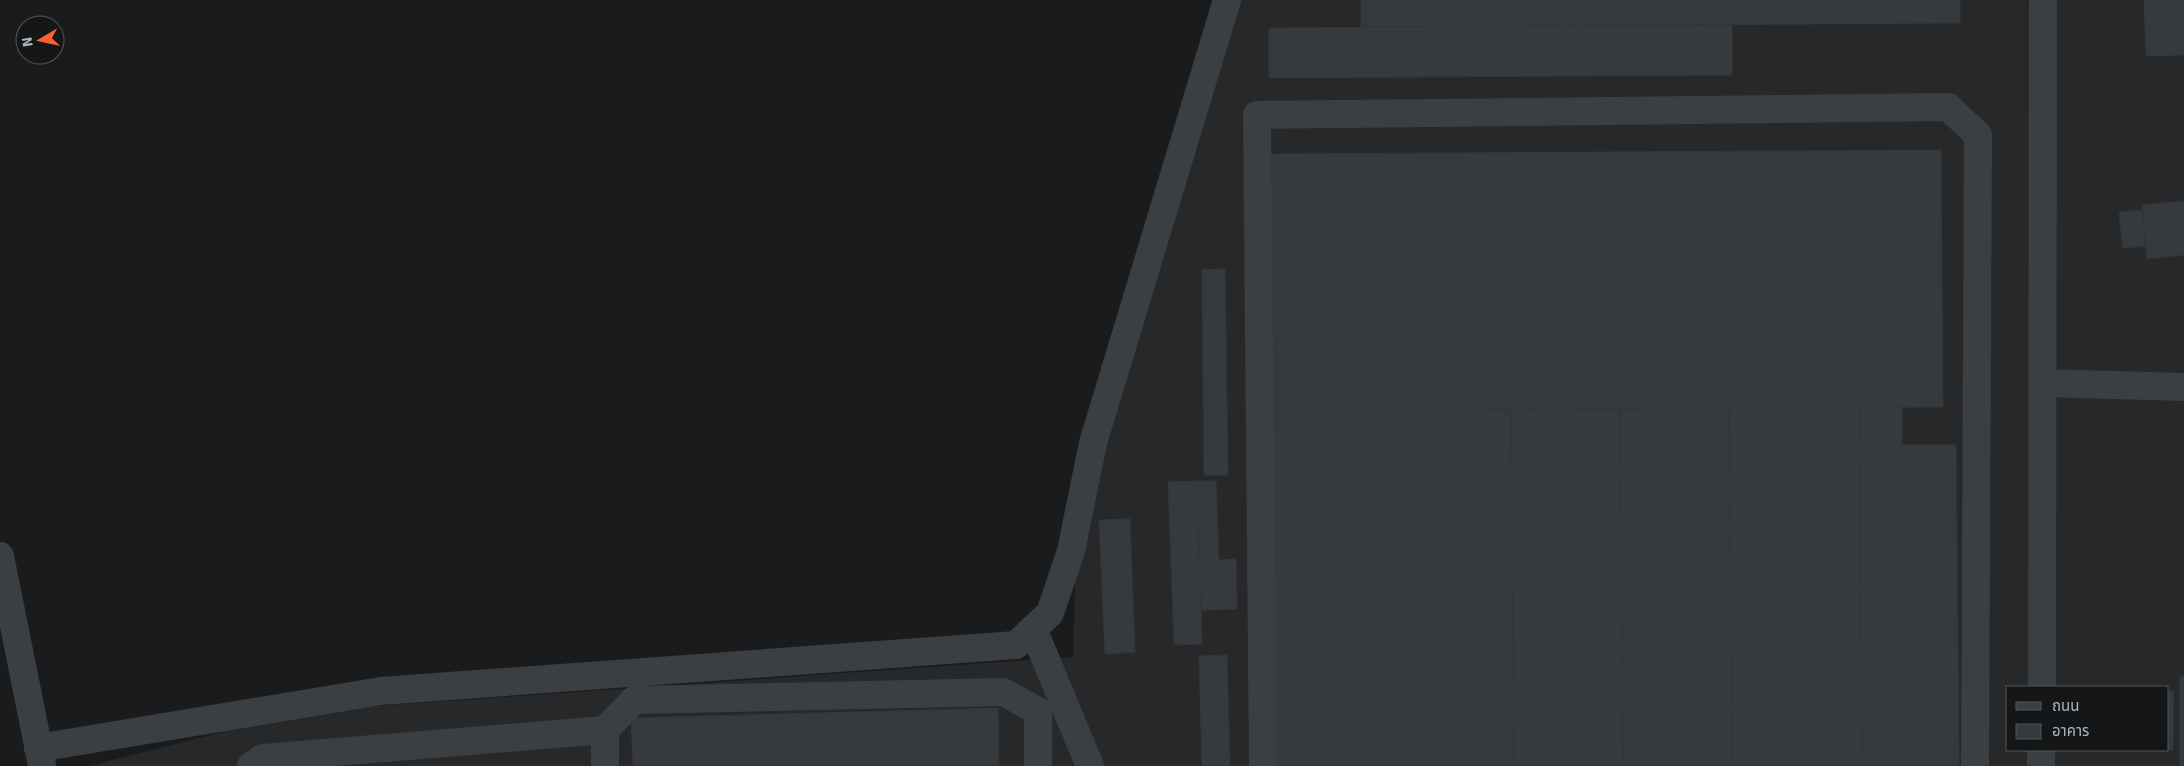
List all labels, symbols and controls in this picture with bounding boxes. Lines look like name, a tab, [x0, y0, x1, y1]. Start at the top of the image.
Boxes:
north arrow	[15, 15, 65, 65]
text: N	[18, 36, 37, 48]
legend	[2006, 686, 2169, 751]
text: ถนน	[2052, 697, 2079, 715]
text: อาคาร	[2052, 722, 2089, 740]

